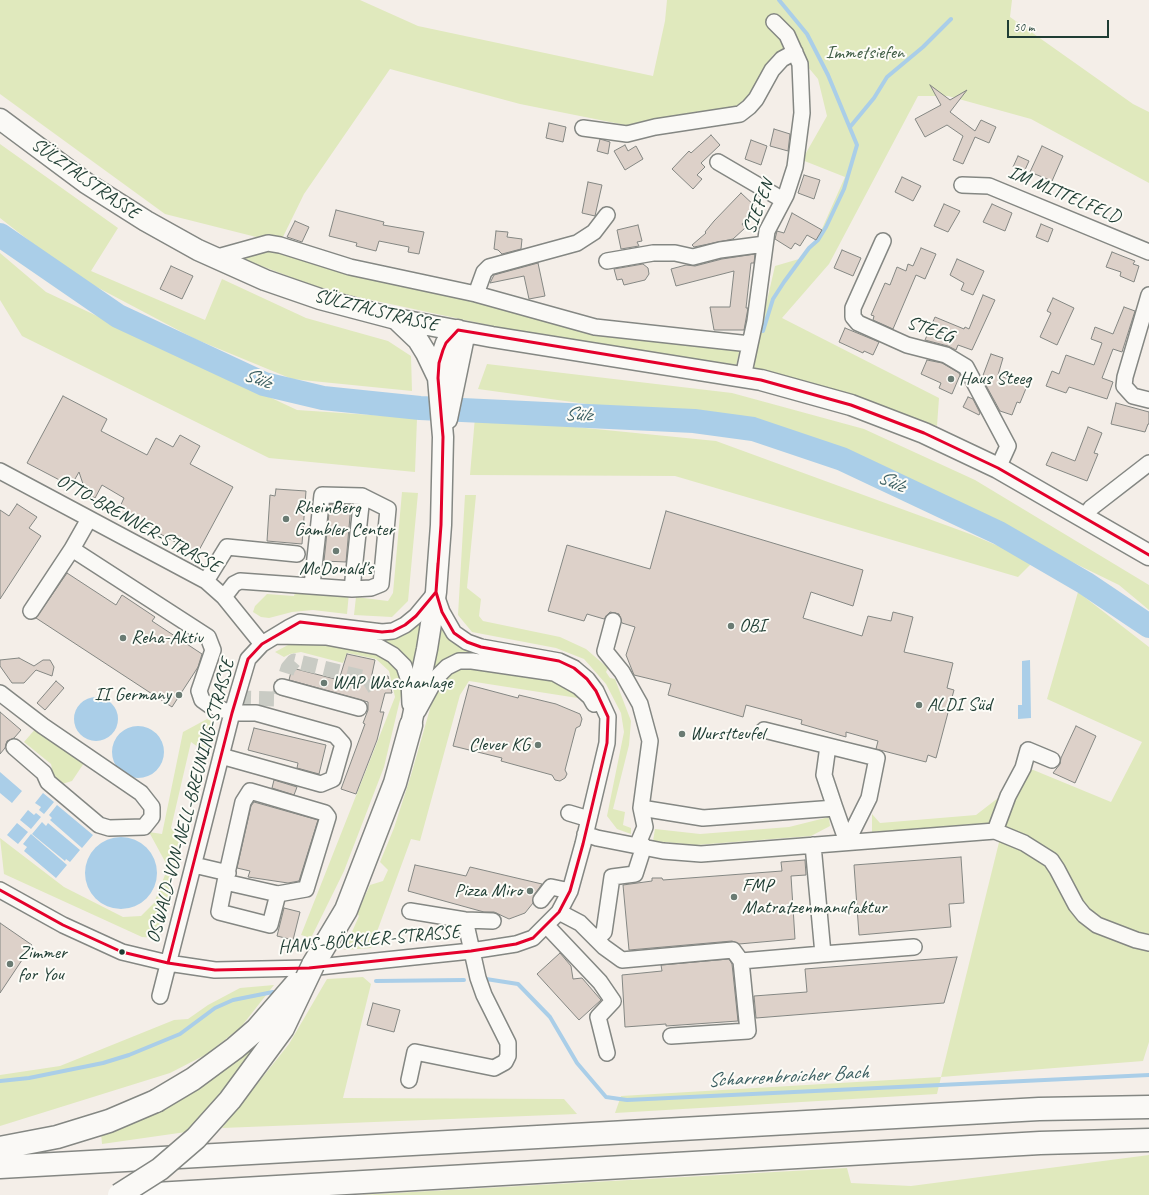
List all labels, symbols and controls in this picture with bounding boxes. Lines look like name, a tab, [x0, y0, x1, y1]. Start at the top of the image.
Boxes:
scale bar	[1009, 12, 1111, 38]
text: 50 m	[1014, 19, 1034, 35]
park label: Immetsiefen	[826, 42, 904, 64]
street label: SÜLZTALSTRASSE	[27, 133, 143, 225]
street label: IM MITTELFELD	[1004, 161, 1124, 229]
street label: SIEFEN	[738, 177, 780, 237]
street label: SÜLZTALSTRASSE	[312, 285, 440, 337]
street label: STEEG	[904, 311, 956, 349]
water label: Sülz	[240, 363, 274, 395]
place label: Haus Steeg	[959, 368, 1031, 390]
marker: Haus Steeg	[946, 374, 956, 384]
water label: Sülz	[564, 402, 592, 428]
water label: Sülz	[874, 465, 908, 499]
street label: OTTO-BRENNER-STRASSE	[52, 469, 224, 579]
place label: RheinBerg Gambler Center	[294, 497, 394, 541]
marker: RheinBerg Gambler Center	[281, 514, 291, 524]
marker: McDonald's	[331, 546, 341, 556]
place label: McDonald's	[299, 558, 373, 580]
place label: OBI	[739, 615, 766, 637]
marker: OBI	[726, 621, 736, 631]
place label: Reha-Aktiv	[131, 627, 202, 649]
marker: Reha-Aktiv	[118, 633, 128, 643]
street label: OSWALD-VON-NELL-BREUNING-STRASSE	[142, 656, 240, 946]
place label: WAP Waschanlage	[332, 672, 452, 694]
marker: WAP Waschanlage	[319, 678, 329, 688]
place label: II Germany	[94, 684, 171, 706]
marker: II Germany	[174, 690, 184, 700]
place label: ALDI Süd	[927, 694, 991, 716]
marker: ALDI Süd	[914, 700, 924, 710]
place label: Wurstteufel	[690, 723, 765, 745]
marker: Wurstteufel	[677, 729, 687, 739]
place label: Clever KG	[469, 734, 530, 756]
marker: Clever KG	[533, 740, 543, 750]
place label: FMP Matratzenmanufaktur	[742, 875, 887, 919]
place label: Pizza Miro	[454, 880, 522, 902]
marker: Pizza Miro	[525, 886, 535, 896]
marker: FMP Matratzenmanufaktur	[729, 892, 739, 902]
street label: HANS-BÖCKLER-STRASSE	[277, 921, 461, 959]
place label: Zimmer for You	[18, 942, 67, 986]
unlabelled marker	[117, 947, 127, 957]
marker: Zimmer for You	[5, 959, 15, 969]
water label: Scharrenbroicher Bach	[707, 1061, 869, 1093]

